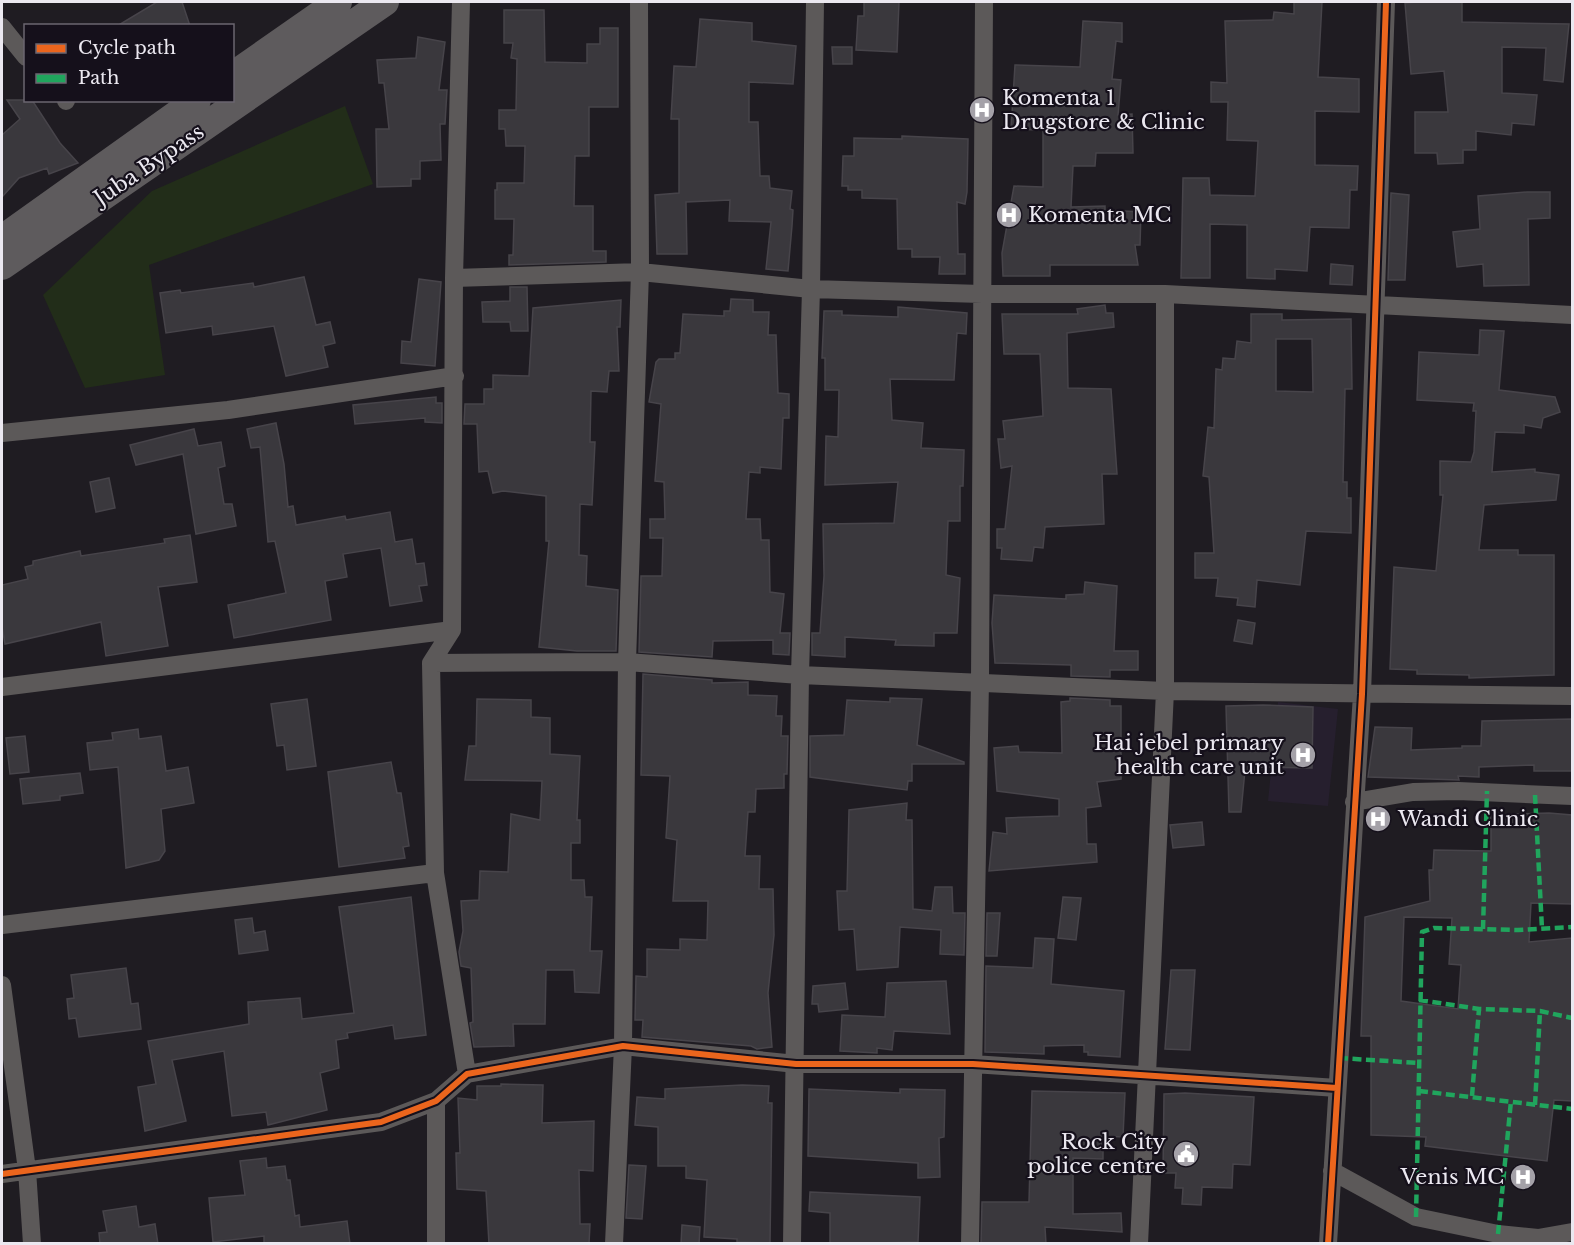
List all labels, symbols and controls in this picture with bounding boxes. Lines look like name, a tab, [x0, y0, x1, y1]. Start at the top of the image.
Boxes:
legend	[24, 24, 234, 102]
text: Cycle path	[78, 37, 176, 59]
text: Path	[78, 67, 119, 89]
place label: Komenta 1 Drugstore & Clinic	[1002, 85, 1204, 135]
hospital icon: Komenta 1 Drugstore & Clinic	[967, 95, 997, 125]
street label: Juba Bypass	[87, 119, 209, 213]
hospital icon: Komenta MC	[994, 200, 1024, 230]
place label: Komenta MC	[1028, 202, 1171, 228]
place label: Hai jebel primary health care unit	[1094, 730, 1285, 780]
hospital icon: Hai jebel primary health care unit	[1288, 740, 1318, 770]
hospital icon: Wandi Clinic	[1363, 804, 1393, 834]
place label: Wandi Clinic	[1397, 806, 1538, 832]
place label: Rock City police centre	[1027, 1129, 1167, 1179]
public building icon: Rock City police centre	[1171, 1139, 1201, 1169]
hospital icon: Venis MC	[1508, 1162, 1538, 1192]
place label: Venis MC	[1400, 1164, 1504, 1190]

